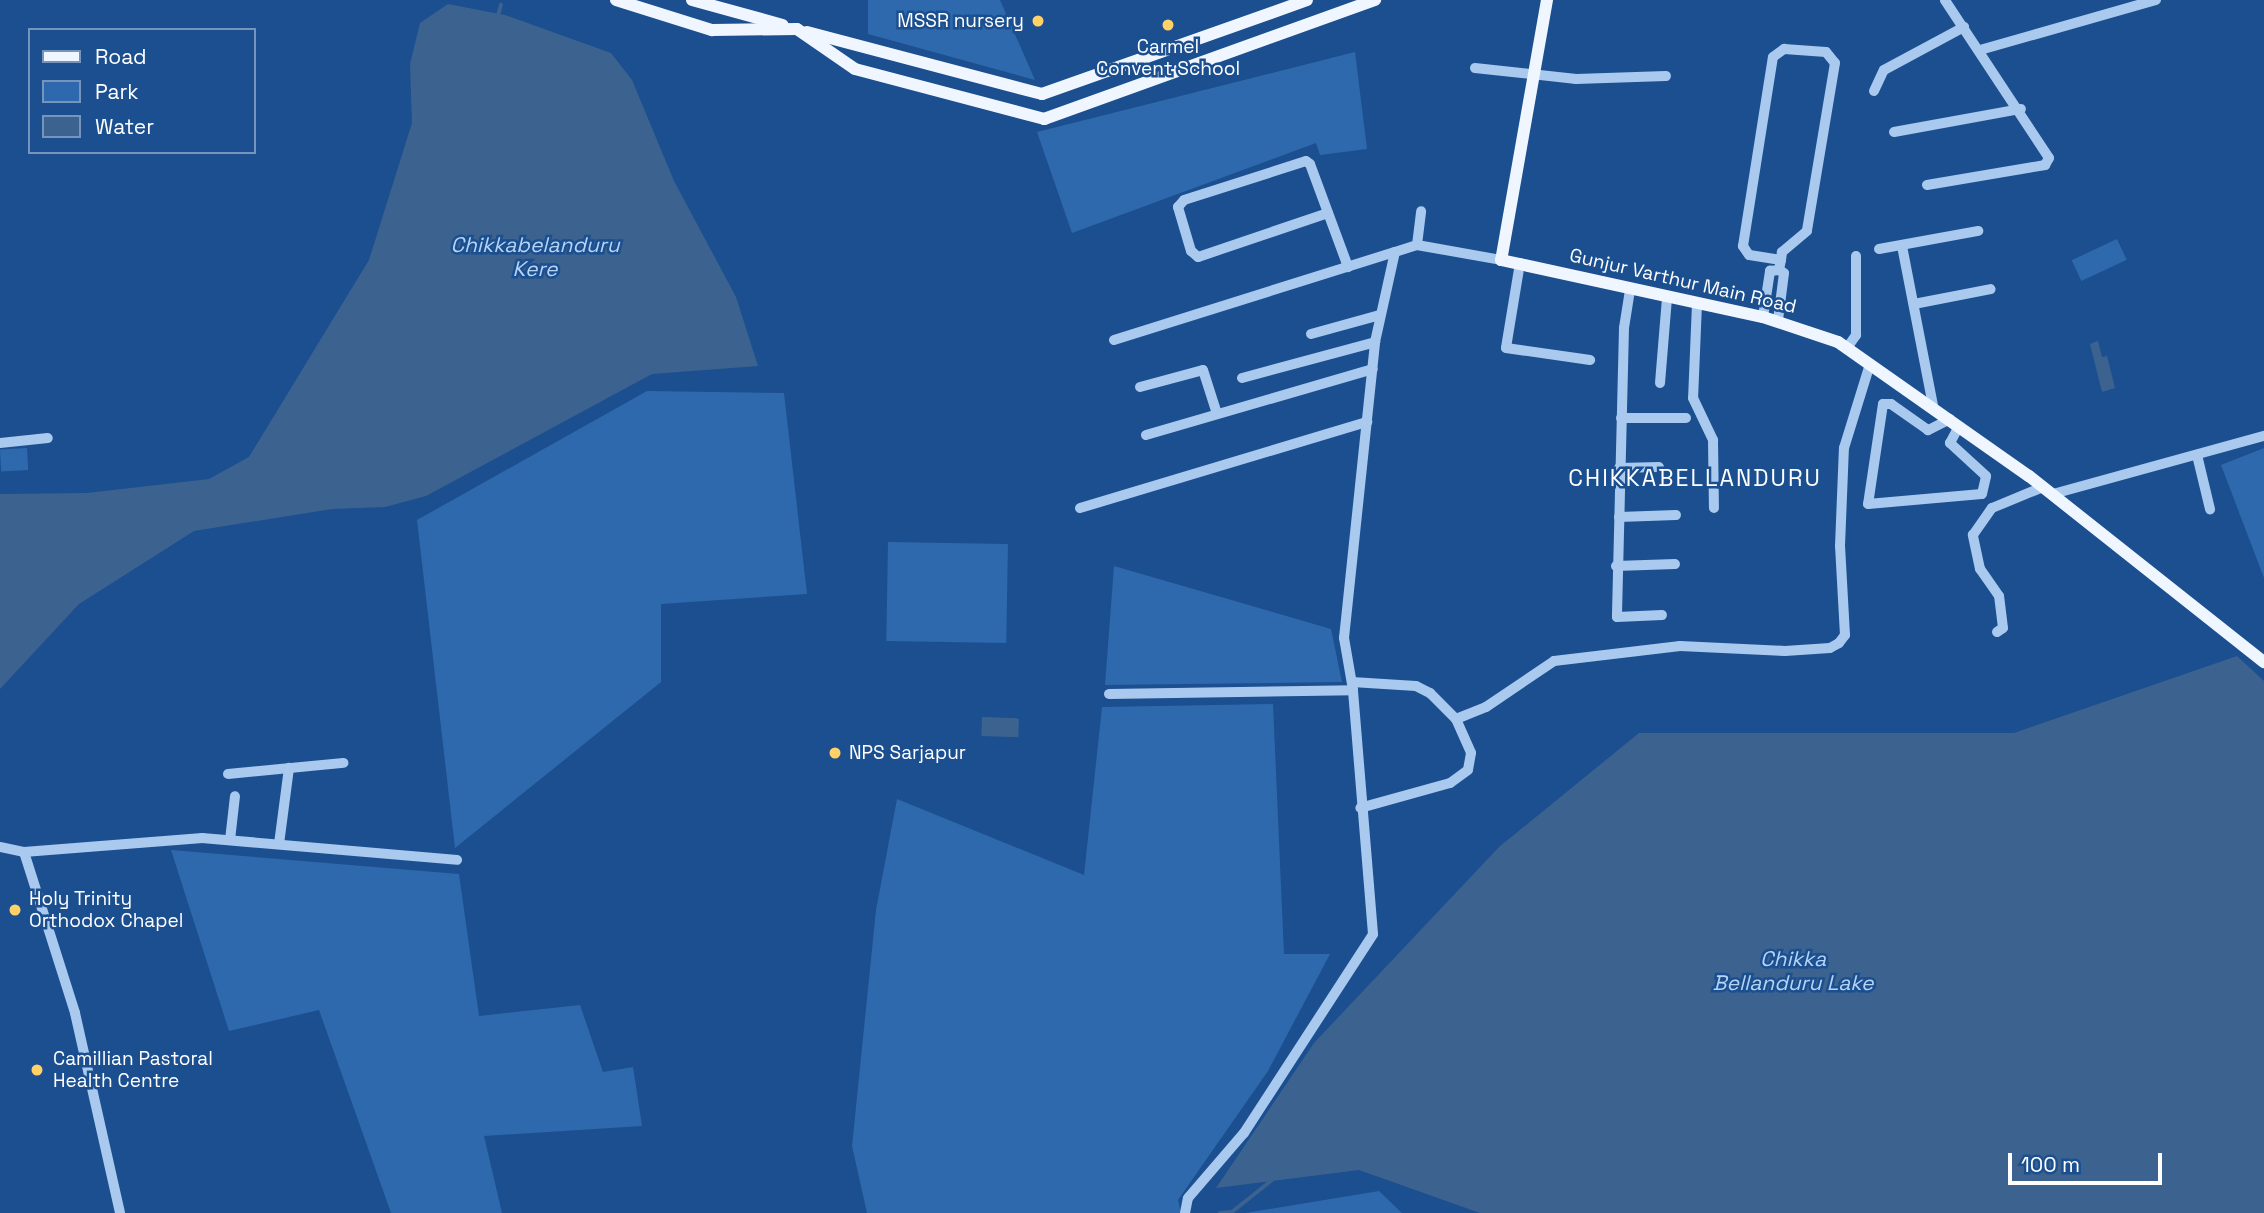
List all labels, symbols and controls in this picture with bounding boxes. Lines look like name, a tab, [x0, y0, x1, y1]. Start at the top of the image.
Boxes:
place label: MSSR nursery	[897, 10, 1024, 32]
marker: MSSR nursery	[1030, 13, 1046, 29]
marker: Carmel Convent School	[1160, 17, 1176, 33]
legend	[28, 28, 256, 154]
place label: Carmel Convent School	[1096, 36, 1240, 80]
text: Road	[95, 43, 147, 70]
text: Park	[95, 78, 139, 105]
text: Water	[95, 113, 154, 140]
water label: Chikkabelanduru Kere	[450, 232, 620, 282]
street label: Gunjur Varthur Main Road	[1567, 244, 1799, 318]
district label: CHIKKABELLANDURU	[1570, 464, 1820, 492]
place label: NPS Sarjapur	[849, 742, 966, 764]
marker: NPS Sarjapur	[827, 745, 843, 761]
place label: Holy Trinity Orthodox Chapel	[29, 888, 183, 932]
marker: Holy Trinity Orthodox Chapel	[7, 902, 23, 918]
water label: Chikka Bellanduru Lake	[1713, 946, 1873, 996]
place label: Camillian Pastoral Health Centre	[53, 1048, 213, 1092]
marker: Camillian Pastoral Health Centre	[27, 1060, 47, 1080]
scale bar	[2012, 1140, 2166, 1184]
text: 100 m	[2021, 1151, 2080, 1178]

